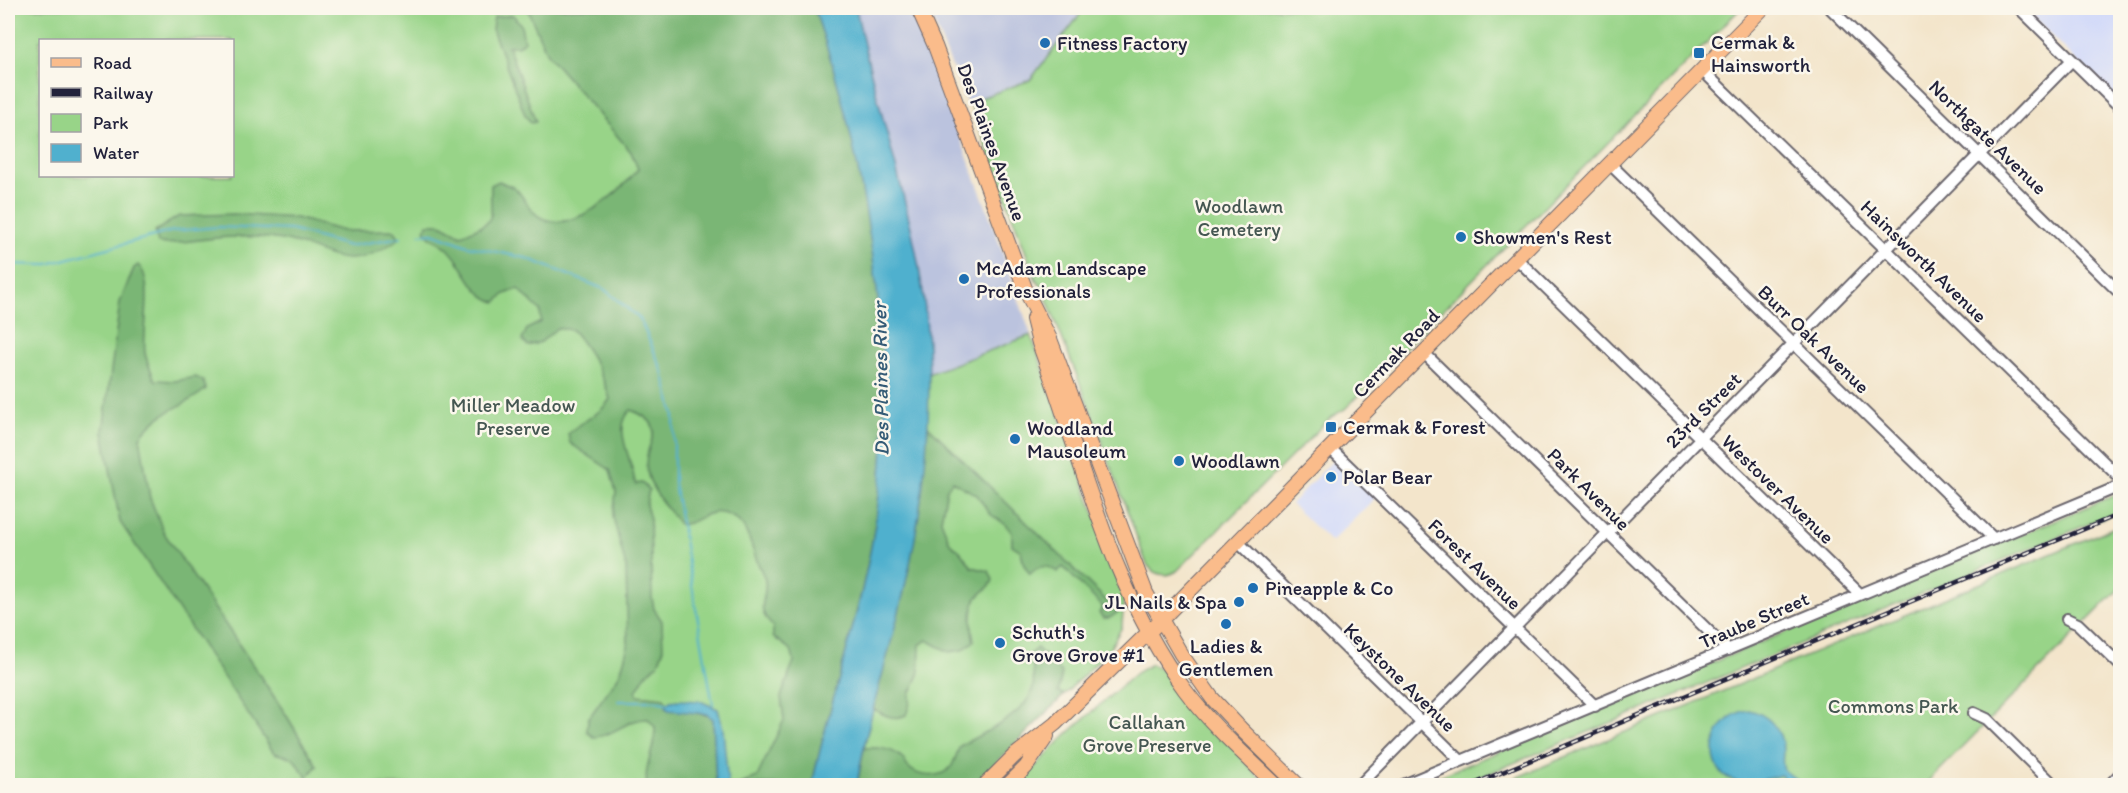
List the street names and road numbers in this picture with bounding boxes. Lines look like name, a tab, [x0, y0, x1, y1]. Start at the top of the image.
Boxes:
street label: Des Plaines Avenue	[952, 60, 1032, 224]
street label: Northgate Avenue	[1924, 75, 2052, 199]
street label: Hainsworth Avenue	[1856, 195, 1992, 327]
street label: Burr Oak Avenue	[1753, 280, 1875, 398]
street label: Cermak Road	[1347, 303, 1445, 403]
street label: 23rd Street	[1660, 367, 1746, 453]
street label: Westover Avenue	[1717, 429, 1839, 549]
street label: Park Avenue	[1543, 443, 1635, 535]
street label: Forest Avenue	[1423, 513, 1527, 615]
street label: Traube Street	[1696, 586, 1813, 654]
street label: Keystone Avenue	[1339, 617, 1461, 737]

